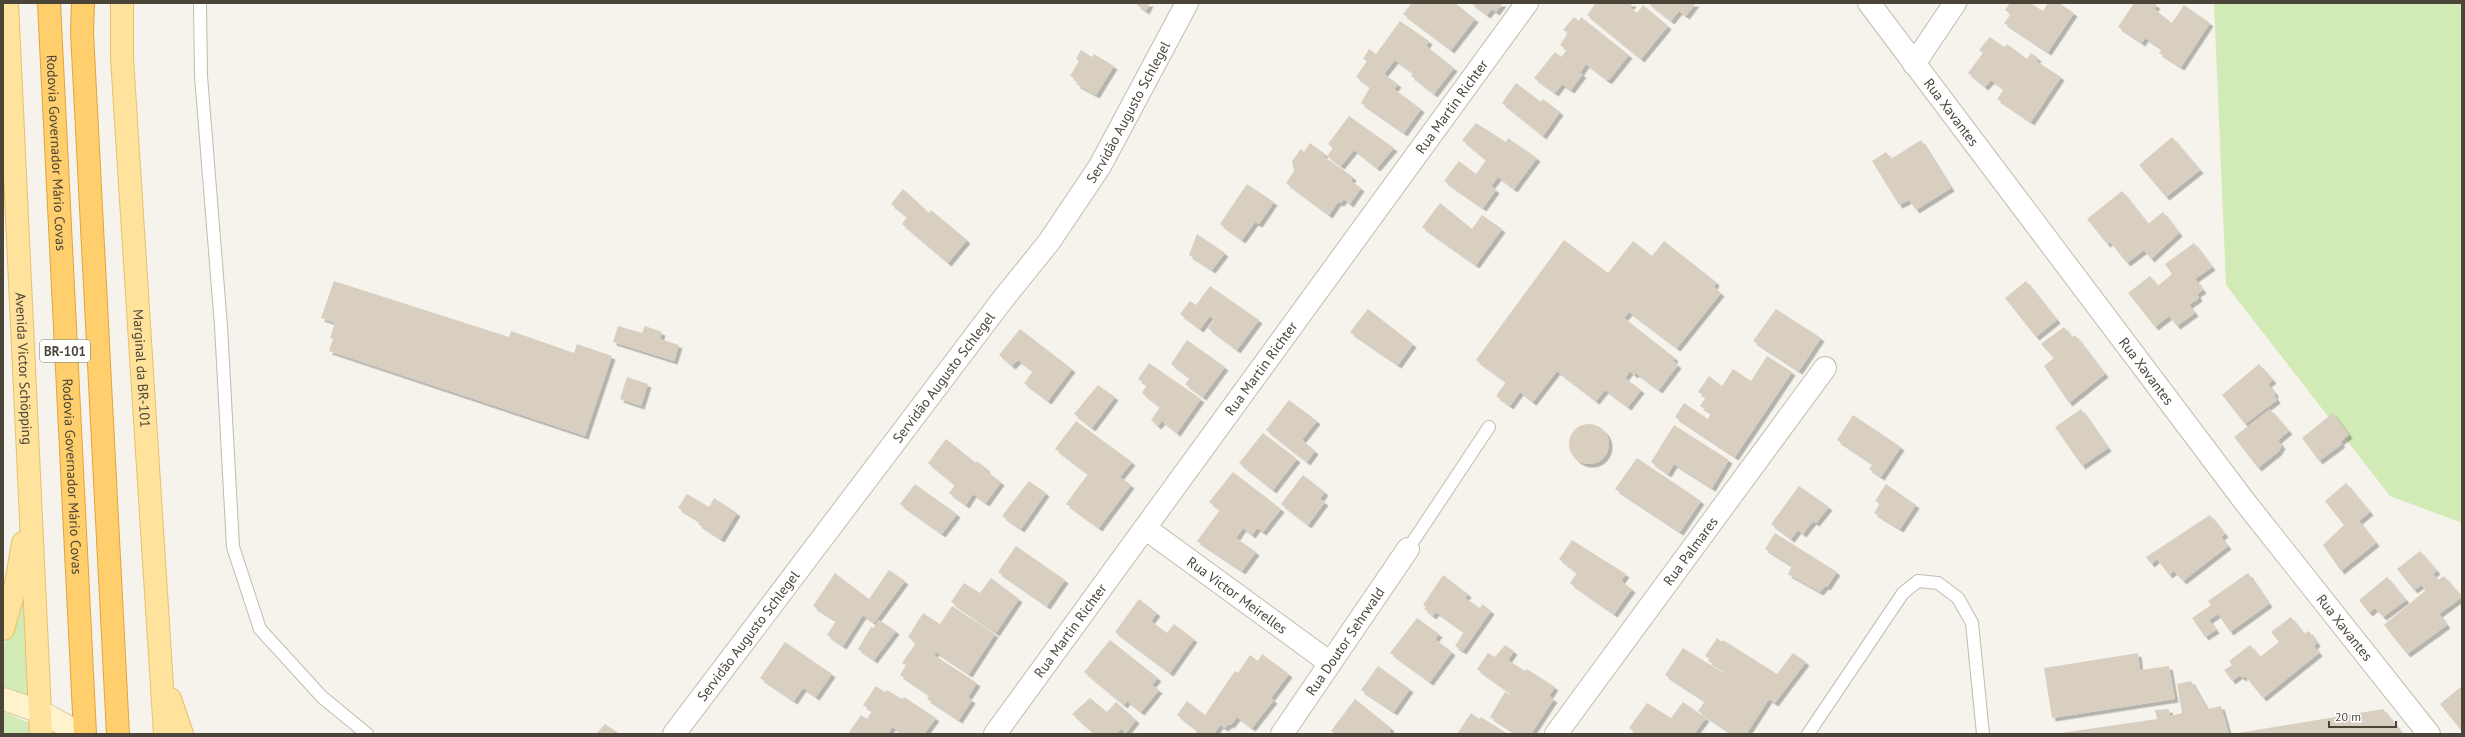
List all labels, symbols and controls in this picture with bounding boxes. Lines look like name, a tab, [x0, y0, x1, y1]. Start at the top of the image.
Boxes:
street label: Servidão Augusto Schlegel	[1082, 38, 1174, 187]
street label: Rodovia Governador Mário Covas	[43, 54, 70, 251]
street label: Rua Martin Richter	[1411, 56, 1492, 157]
street label: Rua Xavantes	[1920, 75, 1983, 150]
street label: Avenida Victor Schöpping	[11, 292, 37, 445]
street label: Marginal da BR-101	[129, 309, 154, 428]
street label: Servidão Augusto Schlegel	[889, 309, 999, 446]
street label: Rua Martin Richter	[1221, 318, 1301, 419]
street label: Rua Xavantes	[2115, 334, 2178, 409]
road number: BR-101	[40, 340, 90, 362]
street label: Rodovia Governador Mário Covas	[59, 378, 86, 575]
street label: Rua Palmares	[1659, 513, 1722, 589]
street label: Rua Victor Meirelles	[1183, 553, 1291, 638]
street label: Servidão Augusto Schlegel	[693, 567, 803, 705]
street label: Rua Martin Richter	[1030, 580, 1111, 681]
street label: Rua Doutor Sehrwald	[1302, 584, 1388, 699]
street label: Rua Xavantes	[2313, 590, 2377, 665]
scale bar	[2329, 703, 2396, 729]
text: 20 m	[2335, 709, 2361, 724]

